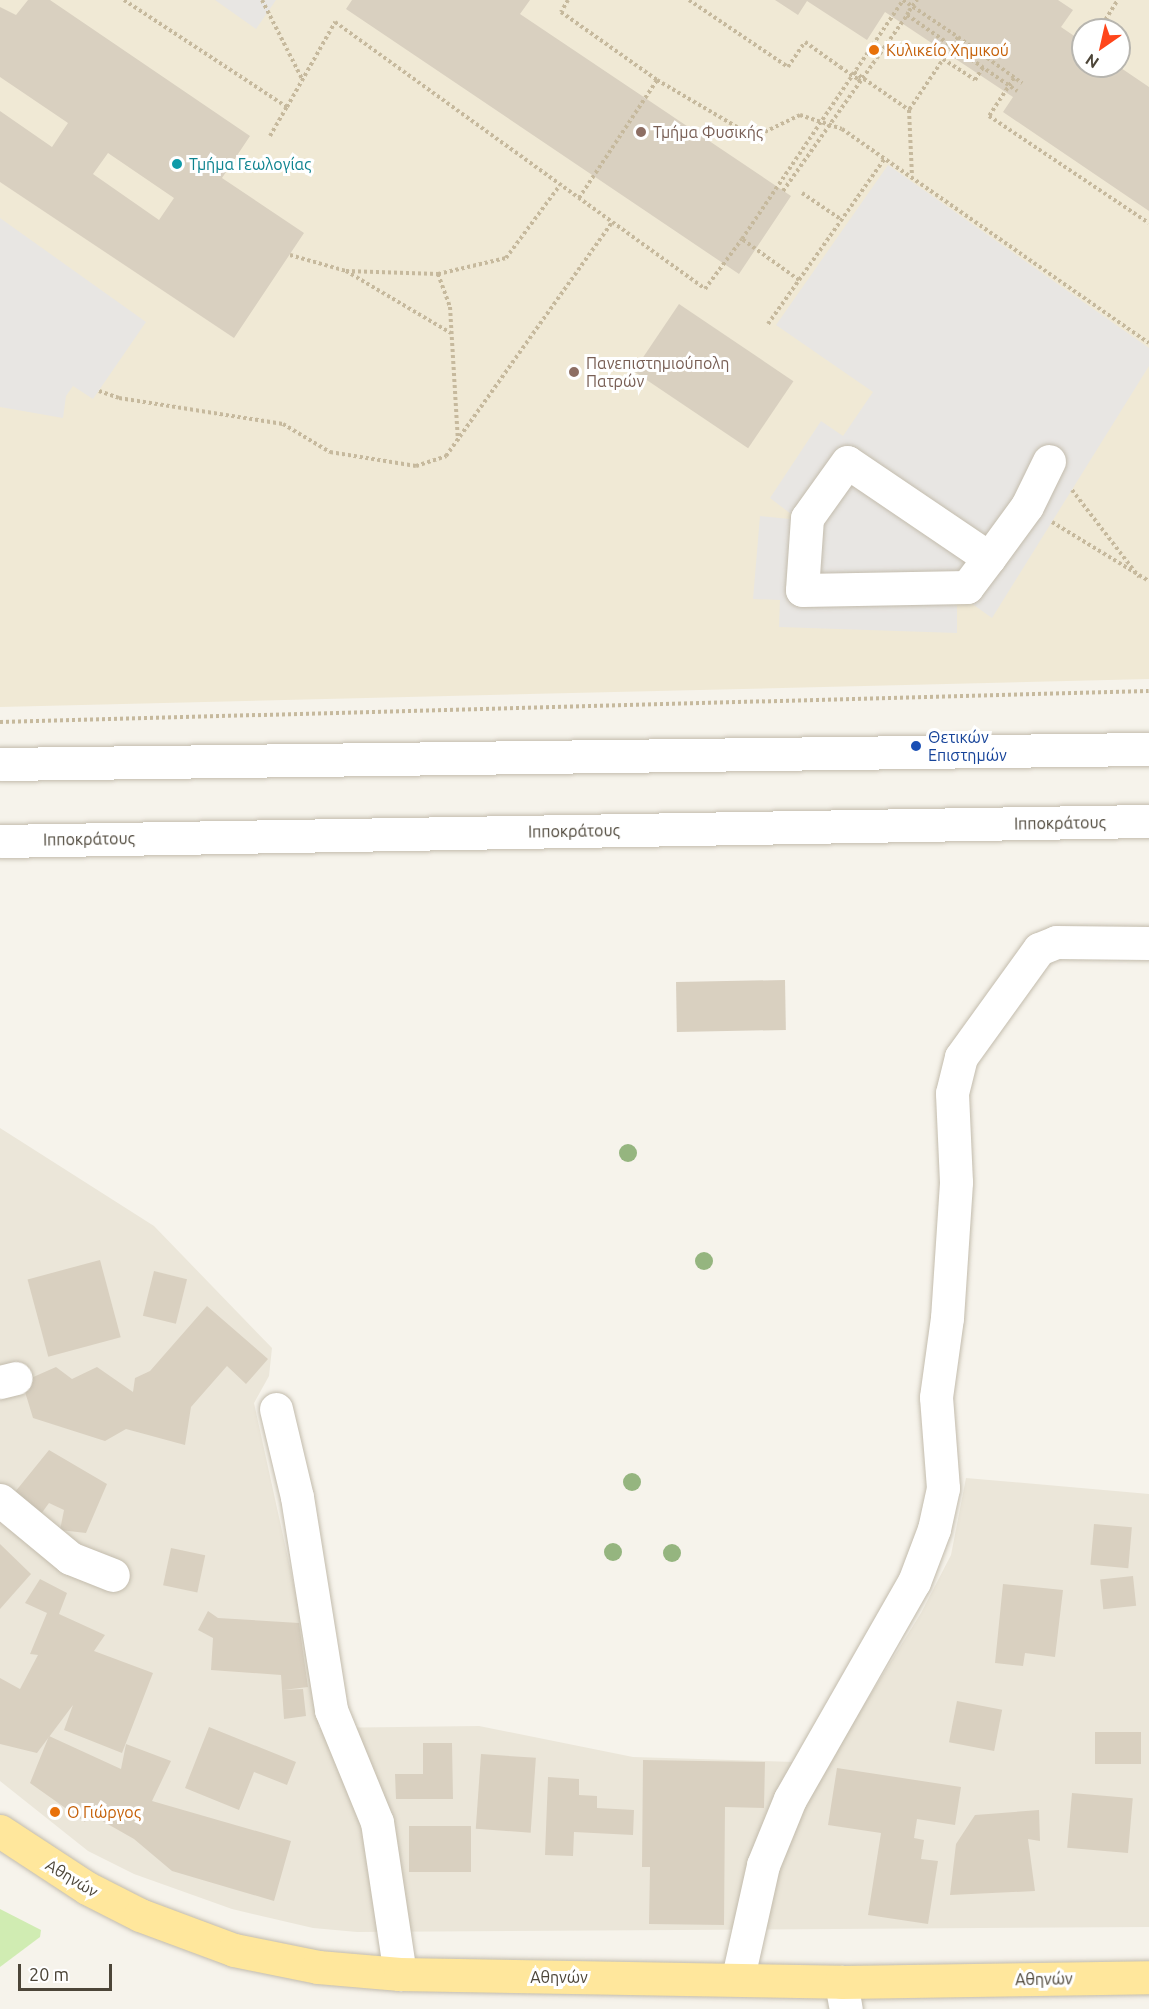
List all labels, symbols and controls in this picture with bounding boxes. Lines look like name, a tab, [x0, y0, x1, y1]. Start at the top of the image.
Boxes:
north arrow	[1071, 18, 1131, 78]
place label: Κυλικείο Χημικού	[886, 40, 1009, 60]
marker: Κυλικείο Χημικού	[867, 43, 881, 57]
text: N	[1082, 50, 1102, 72]
place label: Τμήμα Φυσικής	[653, 122, 763, 142]
marker: Τμήμα Φυσικής	[634, 125, 648, 139]
place label: Τμήμα Γεωλογίας	[189, 154, 311, 174]
marker: Τμήμα Γεωλογίας	[170, 157, 184, 171]
place label: Πανεπιστημιούπολη Πατρών	[586, 353, 729, 391]
marker: Πανεπιστημιούπολη Πατρών	[567, 365, 581, 379]
place label: Θετικών Επιστημών	[928, 727, 1007, 765]
marker: Θετικών Επιστημών	[909, 739, 923, 753]
street label: Ιπποκράτους	[1014, 813, 1106, 833]
street label: Ιπποκράτους	[528, 821, 620, 841]
street label: Ιπποκράτους	[43, 829, 135, 849]
place label: Ο Γιώργος	[67, 1802, 141, 1822]
marker: Ο Γιώργος	[48, 1805, 62, 1819]
street label: Αθηνών	[42, 1855, 102, 1901]
scale bar	[21, 1952, 116, 1990]
text: 20 m	[29, 1964, 69, 1984]
street label: Αθηνών	[530, 1967, 588, 1987]
street label: Αθηνών	[1015, 1969, 1073, 1989]

